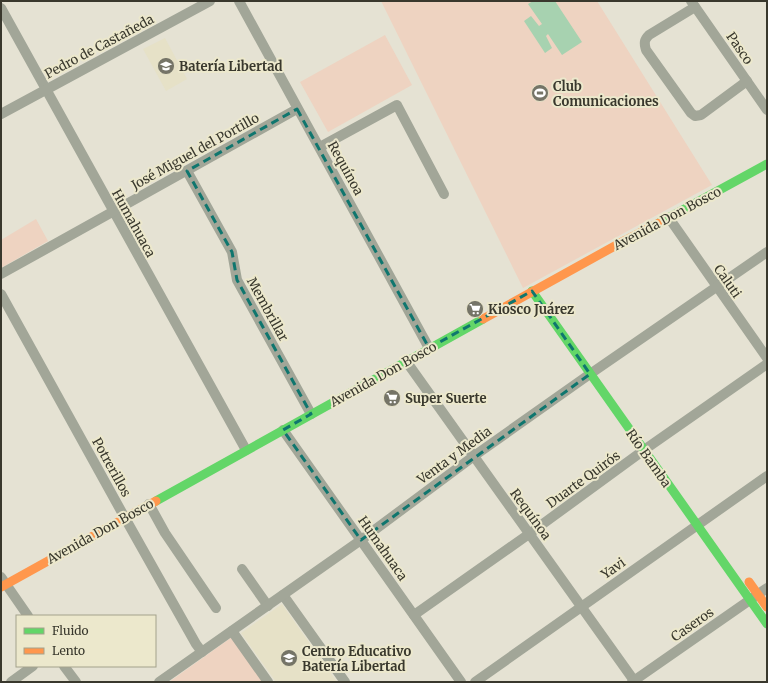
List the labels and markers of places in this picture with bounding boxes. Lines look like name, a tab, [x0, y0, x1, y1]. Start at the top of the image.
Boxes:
school or university icon: Batería Libertad	[156, 56, 176, 76]
place label: Batería Libertad	[179, 58, 283, 75]
place label: Club Comunicaciones	[553, 78, 659, 110]
sports icon: Club Comunicaciones	[530, 83, 550, 103]
supermarket icon: Kiosco Juárez	[465, 299, 485, 319]
place label: Kiosco Juárez	[488, 301, 574, 318]
supermarket icon: Super Suerte	[382, 388, 402, 408]
place label: Super Suerte	[405, 390, 487, 407]
place label: Centro Educativo Batería Libertad	[302, 643, 412, 675]
school or university icon: Centro Educativo Batería Libertad	[279, 648, 299, 668]

